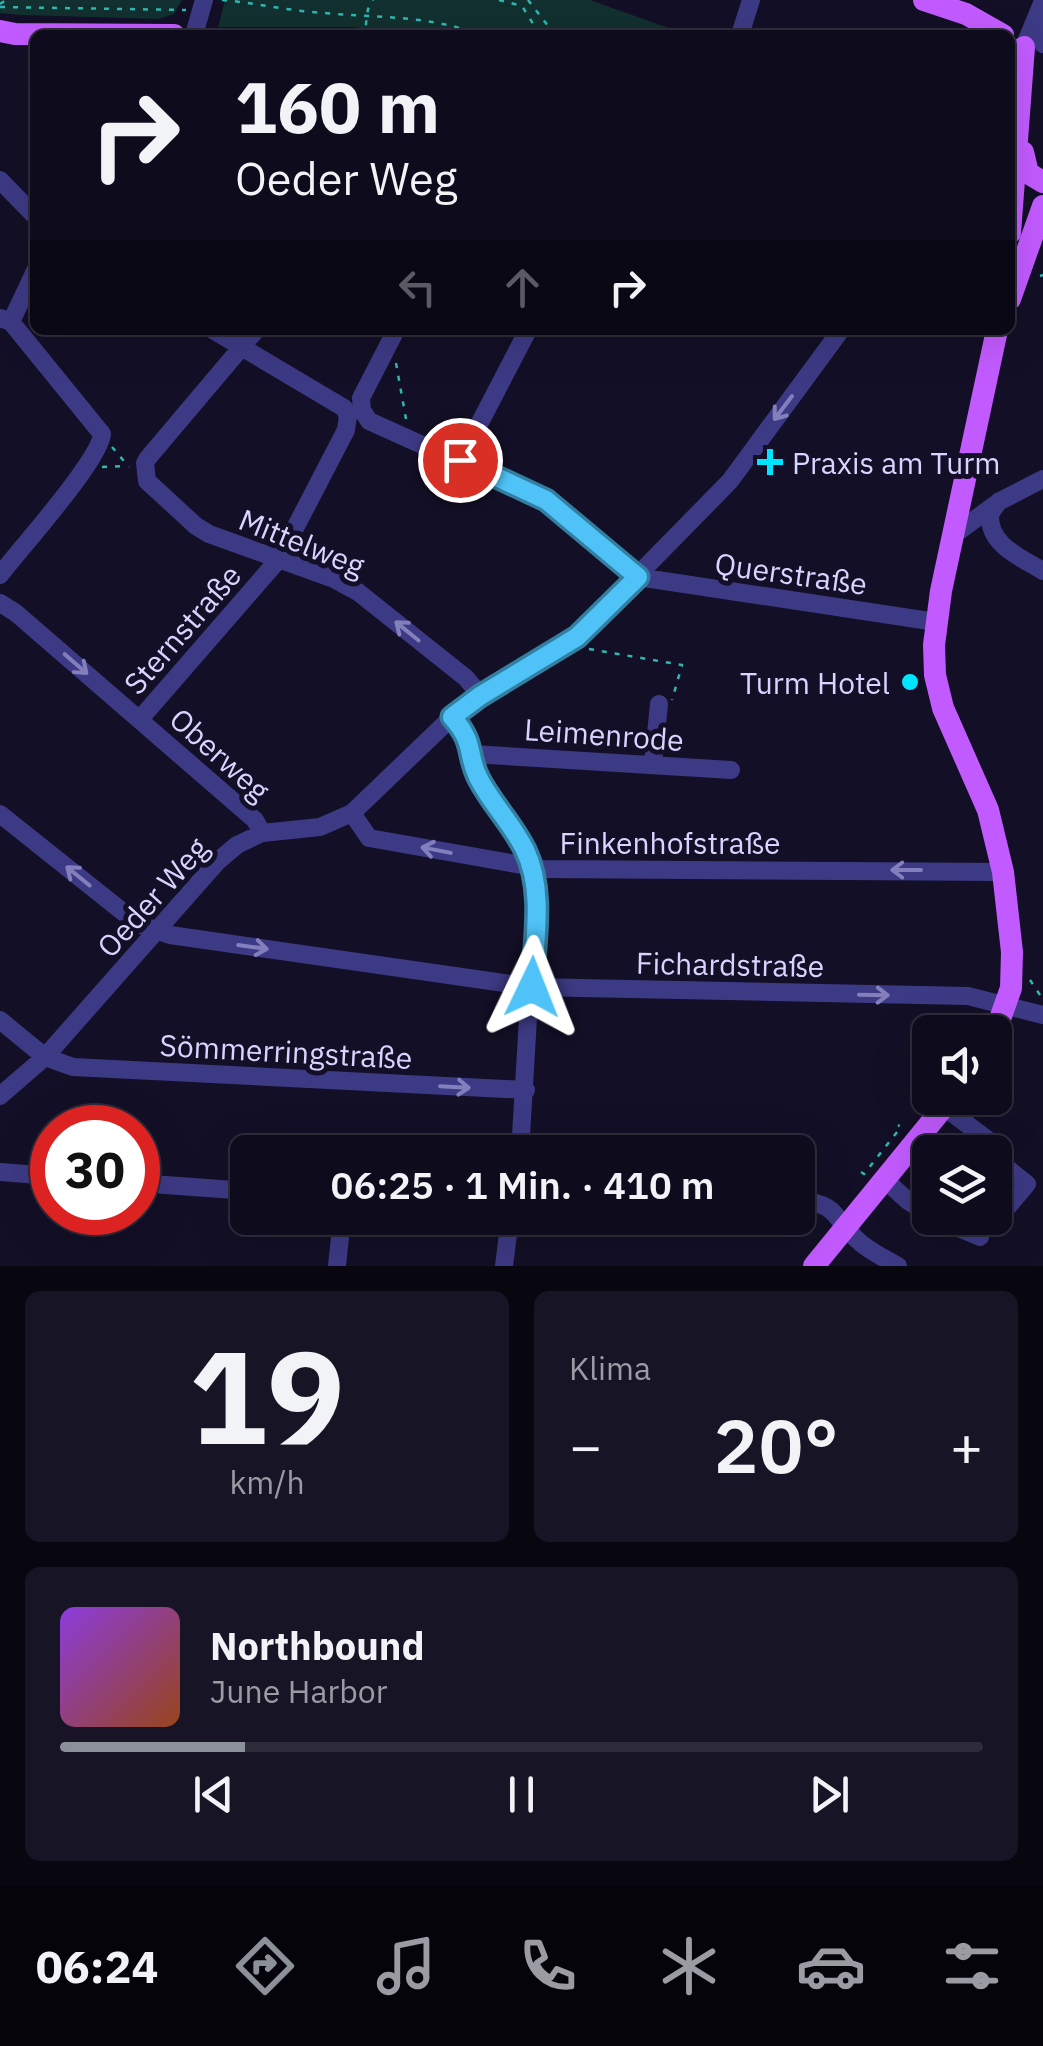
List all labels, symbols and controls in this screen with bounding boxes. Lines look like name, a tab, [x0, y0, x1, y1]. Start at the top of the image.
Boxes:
text: 160 m	[235, 61, 440, 152]
icon: right	[70, 70, 200, 200]
text: Oeder Weg	[235, 149, 457, 207]
icon: left	[390, 260, 445, 315]
icon: ahead	[495, 260, 550, 315]
icon: right	[600, 260, 655, 315]
one-way arrow	[773, 394, 794, 421]
pin	[418, 418, 503, 503]
icon: arrive	[433, 433, 488, 488]
place label: Praxis am Turm	[792, 443, 1000, 482]
marker: Praxis am Turm	[757, 449, 783, 475]
street label: Mittelweg	[233, 499, 371, 585]
street label: Querstraße	[712, 543, 870, 603]
street label: Sternstraße	[115, 556, 249, 702]
one-way arrow	[394, 621, 421, 642]
one-way arrow	[62, 652, 88, 674]
place label: Turm Hotel	[740, 663, 890, 702]
marker: Turm Hotel	[899, 671, 921, 693]
street label: Oberweg	[162, 699, 278, 809]
street label: Leimenrode	[523, 709, 685, 759]
street label: Finkenhofstraße	[559, 823, 781, 862]
street label: Oeder Weg	[88, 829, 216, 965]
one-way arrow	[421, 840, 453, 859]
one-way arrow	[890, 860, 922, 880]
one-way arrow	[65, 865, 91, 887]
position arrow	[480, 935, 584, 1039]
one-way arrow	[236, 938, 268, 956]
street label: Fichardstraße	[636, 943, 824, 985]
one-way arrow	[858, 985, 890, 1004]
map controls	[912, 1015, 1012, 1235]
button: sound	[912, 1015, 1012, 1115]
street label: Sömmerringstraße	[159, 1025, 413, 1077]
one-way arrow	[439, 1078, 471, 1097]
speed limit sign: 30	[30, 1105, 160, 1235]
button: layers	[912, 1135, 1012, 1235]
text: 06:25 · 1 Min. · 410 m	[331, 1160, 714, 1209]
text: 19	[189, 1311, 345, 1480]
text: Klima	[569, 1347, 651, 1389]
text: 20°	[713, 1396, 839, 1494]
text: −	[569, 1410, 602, 1481]
text: +	[950, 1410, 983, 1481]
text: km/h	[229, 1461, 305, 1503]
text: Northbound	[210, 1621, 425, 1670]
text: June Harbor	[210, 1670, 387, 1712]
icon: previous	[186, 1767, 241, 1822]
icon: pause	[494, 1767, 549, 1822]
icon: next	[802, 1767, 857, 1822]
icon: directions	[230, 1931, 300, 2001]
icon: music	[371, 1931, 441, 2001]
icon: phone	[513, 1931, 583, 2001]
icon: climate	[654, 1931, 724, 2001]
icon: car	[796, 1931, 866, 2001]
icon: filters	[937, 1931, 1007, 2001]
text: 06:24	[36, 1937, 159, 1995]

